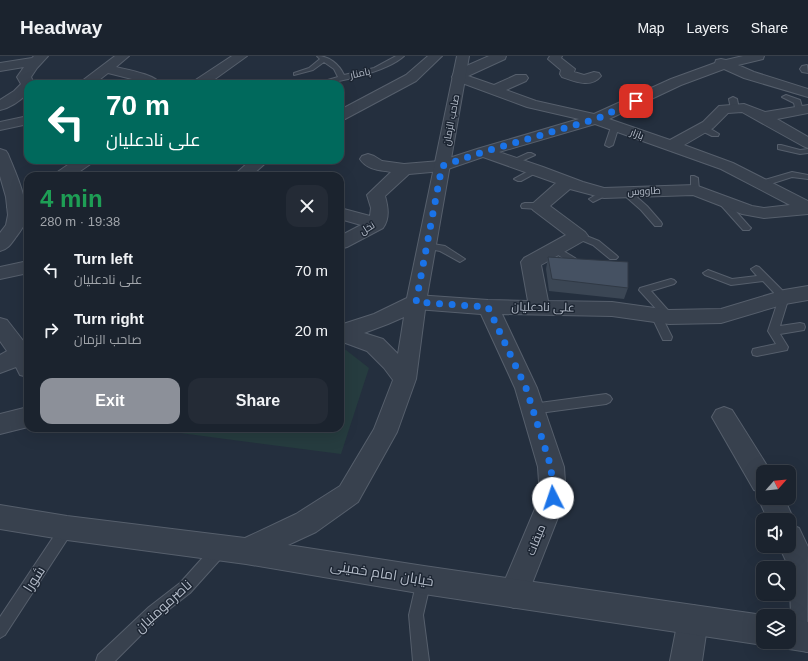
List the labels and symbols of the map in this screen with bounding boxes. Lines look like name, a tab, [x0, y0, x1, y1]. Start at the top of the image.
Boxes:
street label: پامنار	[348, 65, 372, 82]
pin	[619, 84, 653, 118]
street label: صاحب الزمان	[441, 93, 462, 147]
street label: بازار	[628, 126, 645, 141]
street label: طاووس	[627, 185, 661, 198]
street label: نخل	[357, 219, 377, 238]
street label: علی نادعلیان	[511, 299, 575, 315]
north arrow	[756, 465, 796, 505]
position arrow	[532, 477, 574, 519]
street label: میقات	[524, 523, 548, 557]
street label: خیابان امام خمینی	[329, 557, 435, 591]
street label: شورا	[20, 563, 48, 595]
street label: ناصرمومنیان	[131, 576, 195, 636]

